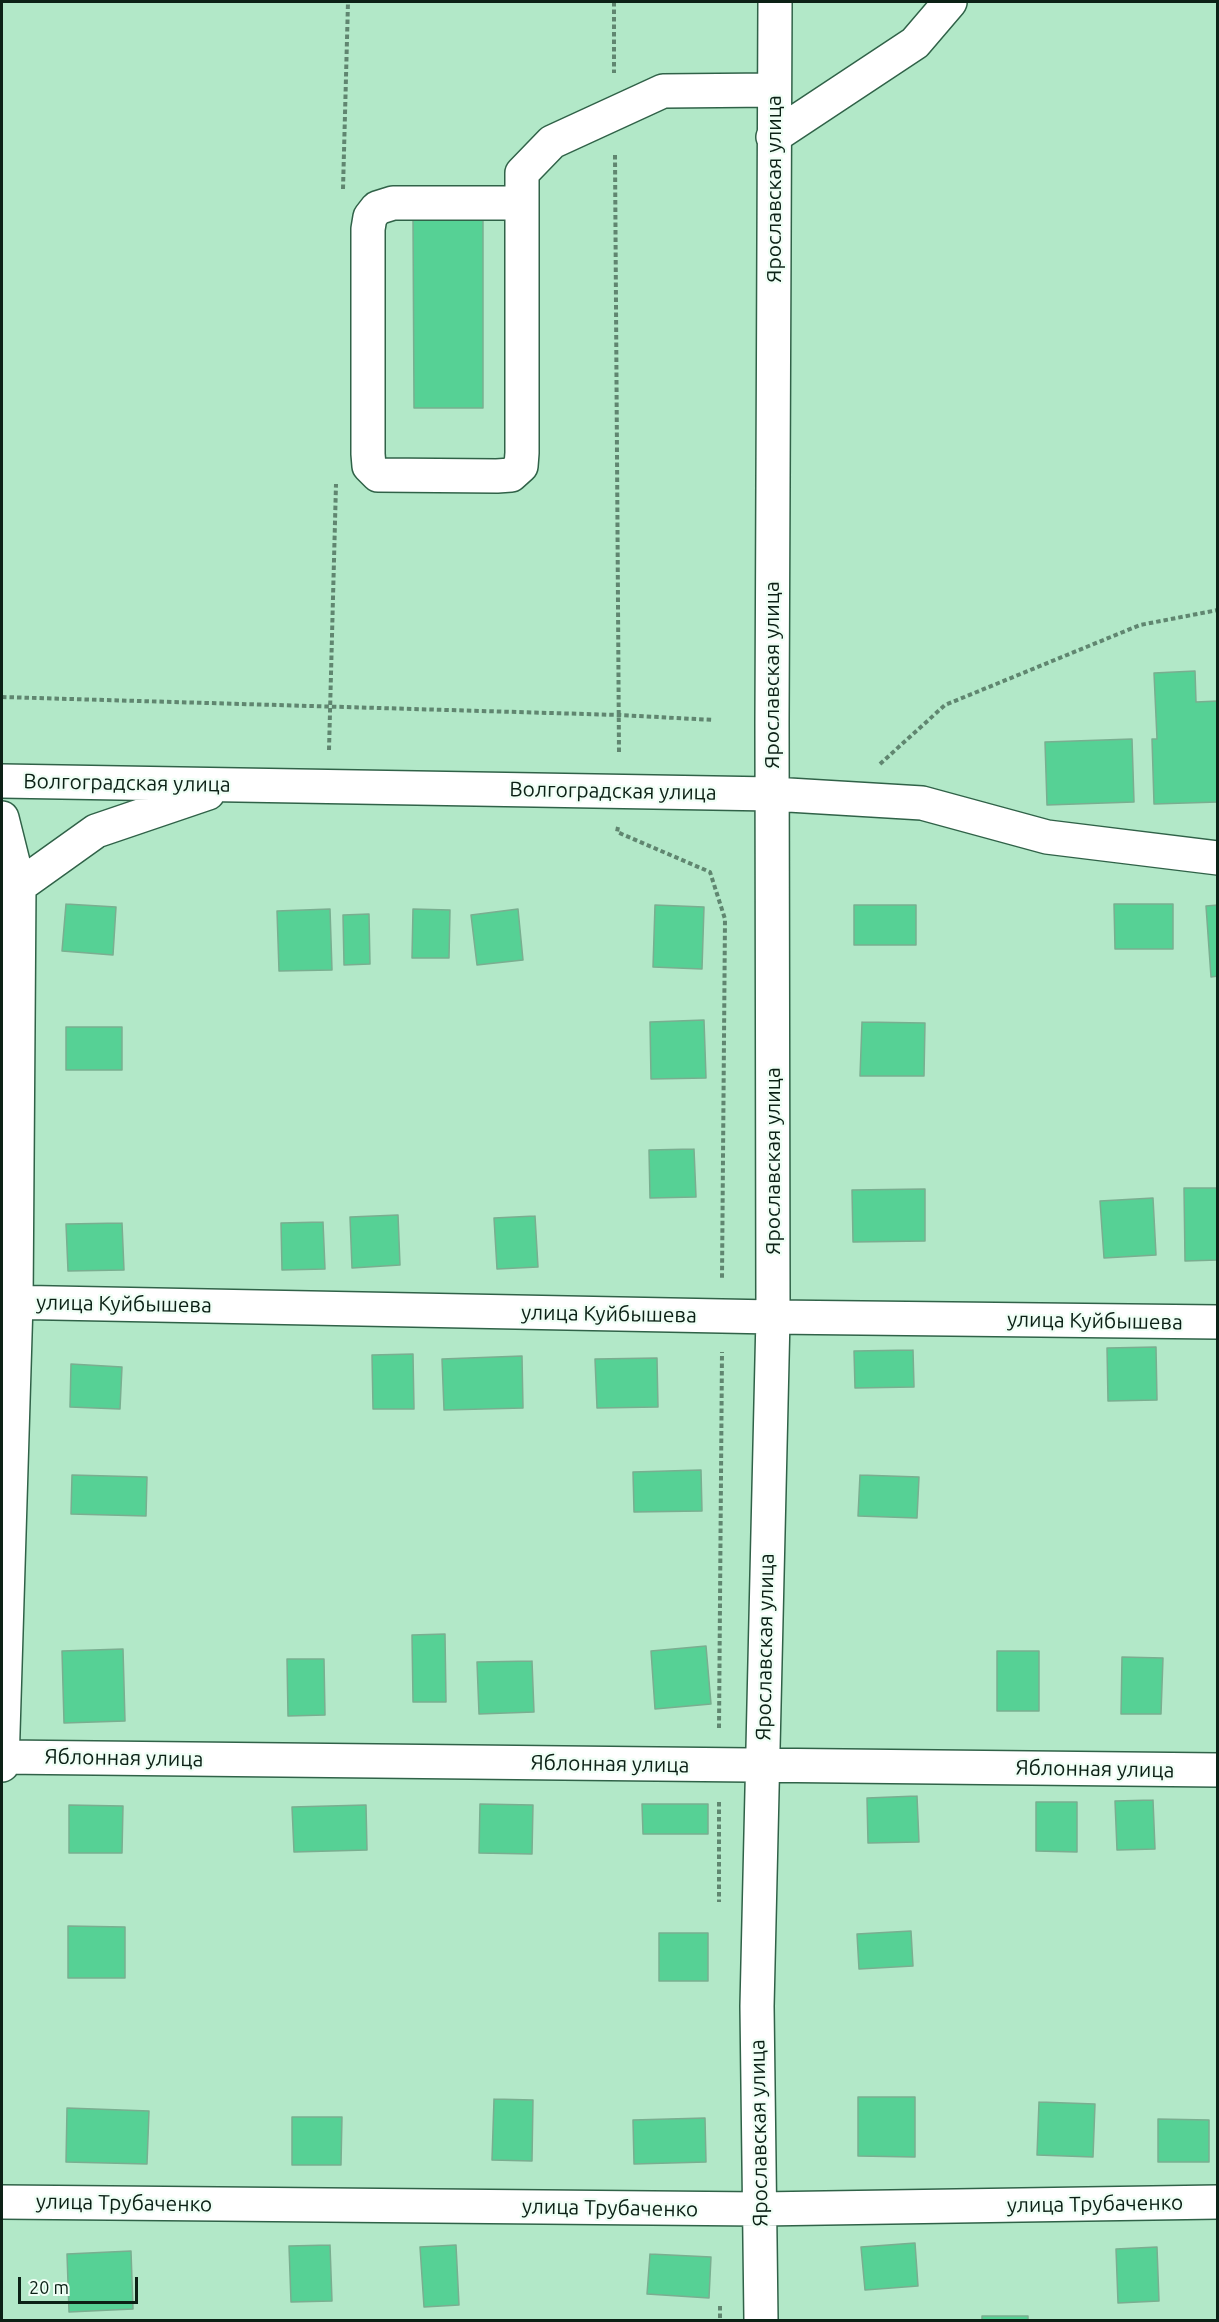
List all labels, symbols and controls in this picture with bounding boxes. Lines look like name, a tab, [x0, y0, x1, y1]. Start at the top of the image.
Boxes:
street label: Ярославская улица	[761, 95, 787, 283]
street label: Ярославская улица	[759, 581, 785, 769]
street label: Волгоградская улица	[23, 769, 231, 797]
street label: Волгоградская улица	[509, 777, 717, 805]
street label: Ярославская улица	[760, 1067, 786, 1255]
street label: улица Куйбышева	[36, 1290, 212, 1318]
street label: улица Куйбышева	[521, 1300, 697, 1328]
street label: улица Куйбышева	[1007, 1307, 1183, 1335]
street label: Ярославская улица	[751, 1553, 779, 1741]
street label: Яблонная улица	[44, 1744, 204, 1772]
street label: Яблонная улица	[530, 1750, 690, 1778]
street label: Яблонная улица	[1015, 1755, 1175, 1783]
street label: Ярославская улица	[745, 2039, 773, 2227]
street label: улица Трубаченко	[36, 2189, 212, 2217]
street label: улица Трубаченко	[1007, 2190, 1183, 2218]
street label: улица Трубаченко	[522, 2194, 698, 2222]
scale bar	[21, 2265, 141, 2303]
text: 20 m	[29, 2277, 69, 2297]

